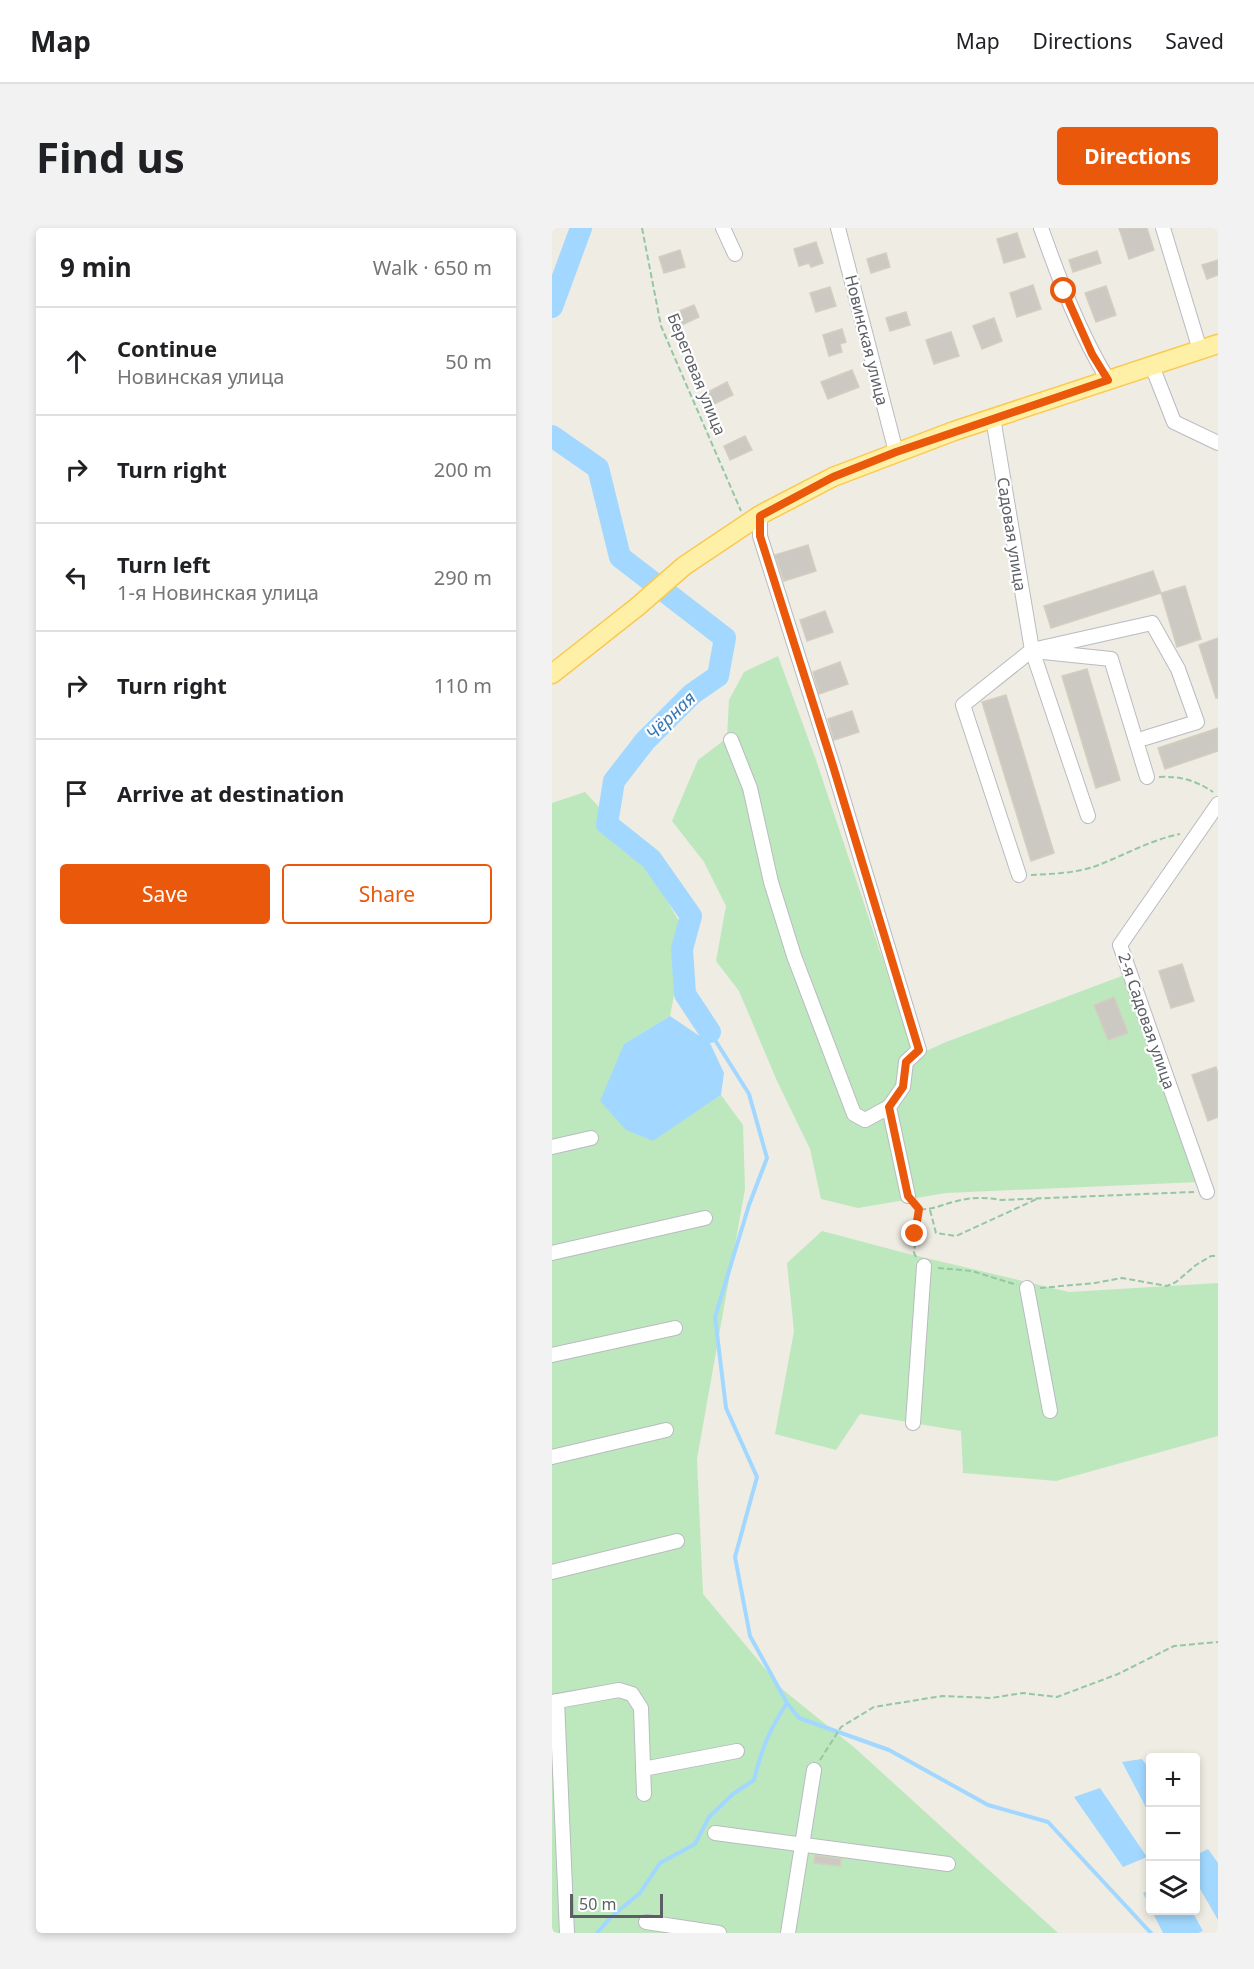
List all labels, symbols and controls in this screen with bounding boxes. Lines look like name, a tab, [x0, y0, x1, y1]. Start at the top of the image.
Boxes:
text: Map	[30, 22, 91, 60]
text: Map	[956, 27, 1000, 55]
text: Directions	[1033, 27, 1132, 55]
text: Saved	[1165, 27, 1224, 55]
button: Directions	[1057, 127, 1218, 185]
text: Find us	[36, 128, 185, 185]
text: 9 min	[60, 249, 132, 285]
text: Walk · 650 m	[373, 254, 492, 281]
street label: Новинская улица	[840, 272, 894, 408]
route start	[1050, 277, 1076, 303]
street label: Береговая улица	[662, 310, 732, 438]
text: Continue	[117, 333, 217, 363]
icon: ahead	[60, 345, 93, 378]
text: 50 m	[445, 348, 492, 375]
text: Новинская улица	[117, 363, 284, 390]
icon: right	[60, 453, 93, 486]
text: Turn right	[117, 454, 227, 484]
text: 200 m	[434, 456, 492, 483]
street label: Садовая улица	[992, 475, 1032, 593]
text: Turn left	[117, 549, 211, 579]
icon: left	[60, 561, 93, 594]
text: 290 m	[434, 564, 492, 591]
text: 1-я Новинская улица	[117, 579, 319, 606]
icon: right	[60, 669, 93, 702]
text: Turn right	[117, 670, 227, 700]
text: 110 m	[434, 672, 492, 699]
water label: Чёрная	[640, 686, 700, 745]
icon: arrive	[60, 777, 93, 810]
text: Arrive at destination	[117, 778, 344, 808]
button: Save	[60, 864, 270, 924]
button: Share	[282, 864, 492, 924]
street label: 2-я Садовая улица	[1113, 950, 1181, 1092]
route end	[901, 1220, 927, 1246]
map controls	[1146, 1753, 1200, 1915]
button: +	[1146, 1753, 1200, 1807]
button: −	[1146, 1807, 1200, 1861]
button: layers	[1146, 1861, 1200, 1915]
scale bar	[570, 1891, 663, 1918]
text: 50 m	[579, 1893, 616, 1915]

